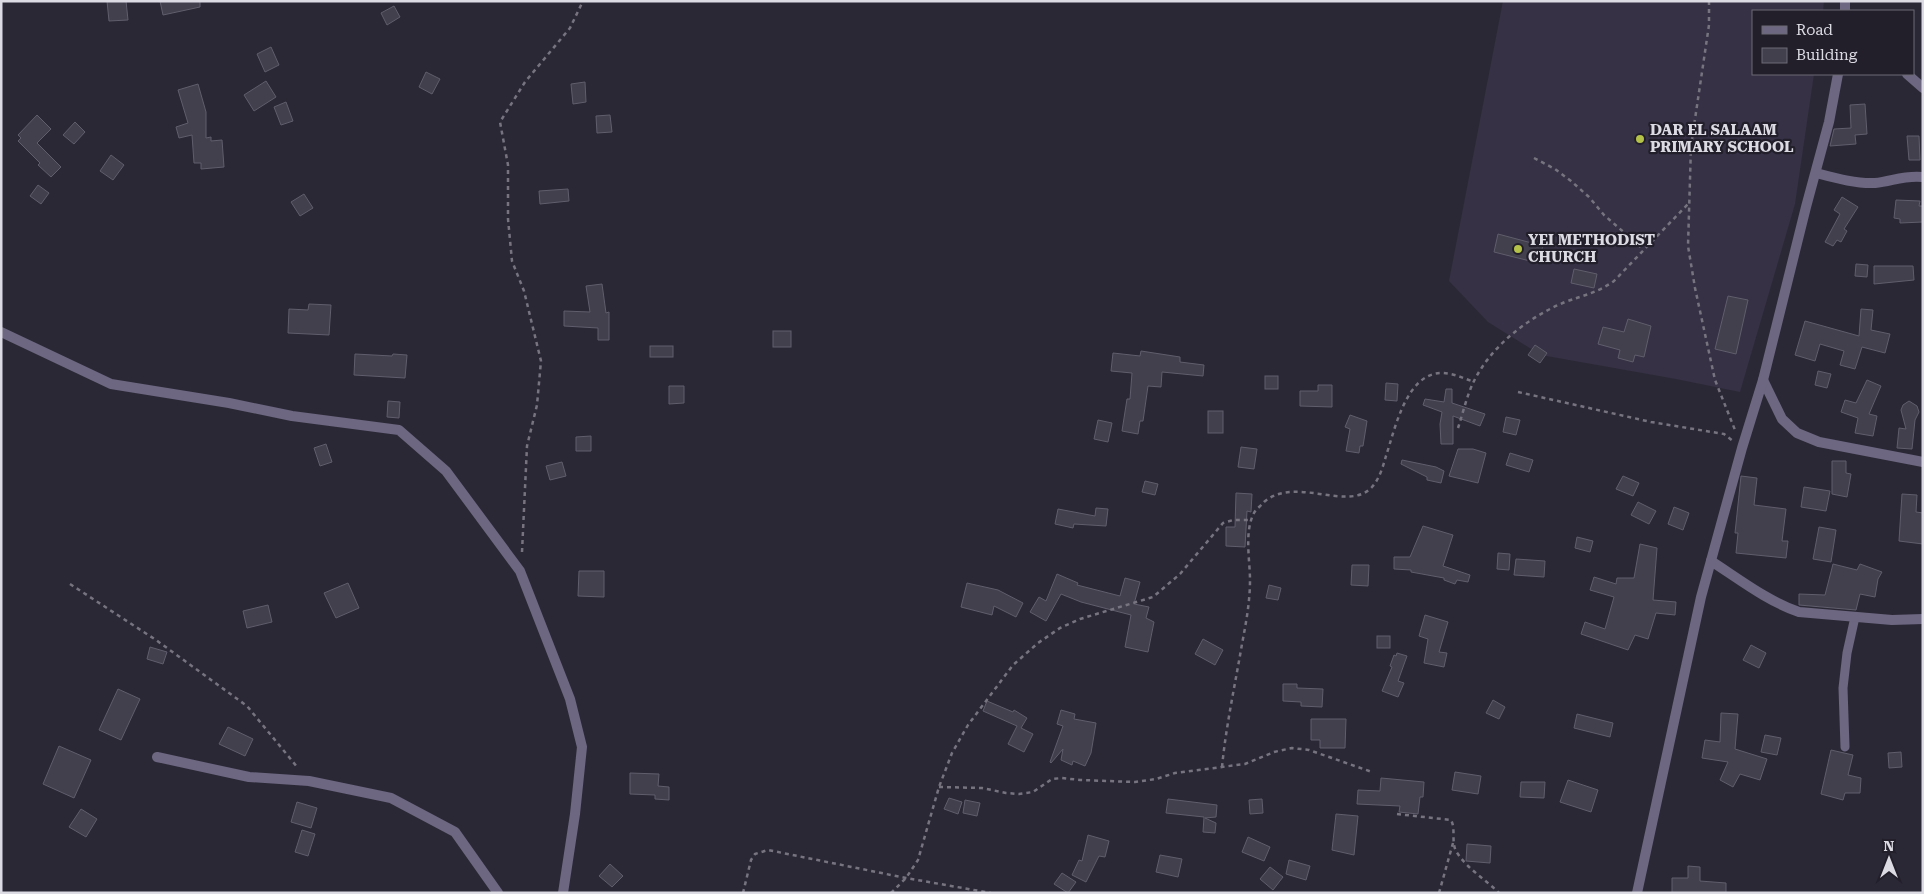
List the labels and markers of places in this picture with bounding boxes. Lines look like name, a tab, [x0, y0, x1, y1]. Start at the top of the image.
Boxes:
place label: DAR EL SALAAM PRIMARY SCHOOL	[1650, 121, 1794, 156]
marker: DAR EL SALAAM PRIMARY SCHOOL	[1634, 133, 1646, 145]
place label: YEI METHODIST CHURCH	[1528, 231, 1655, 266]
marker: YEI METHODIST CHURCH	[1512, 243, 1524, 255]

